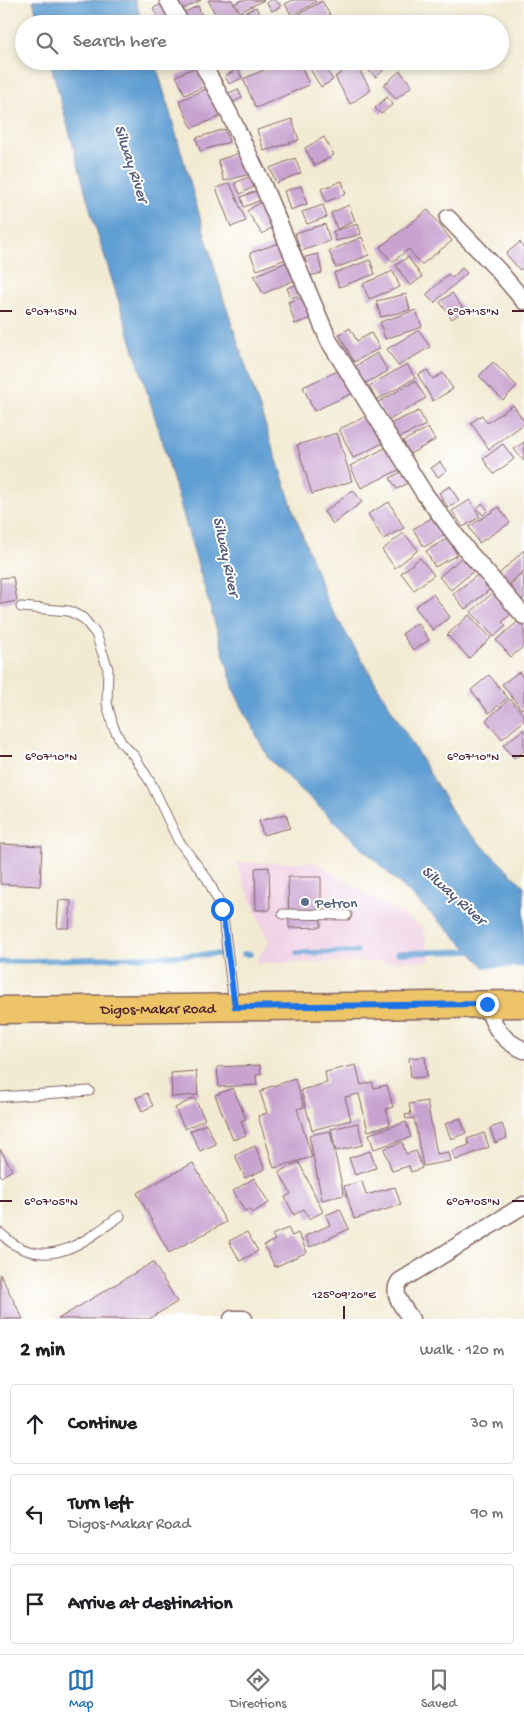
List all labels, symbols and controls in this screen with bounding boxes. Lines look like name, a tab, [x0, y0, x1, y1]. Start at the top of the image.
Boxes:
search box	[15, 15, 509, 70]
icon: search	[33, 29, 61, 57]
text: Search here	[73, 31, 167, 54]
water label: Silway River	[108, 123, 152, 208]
text: 6°07'15"N	[25, 306, 77, 320]
text: 6°07'15"N	[447, 306, 499, 320]
water label: Silway River	[207, 516, 243, 601]
text: 6°07'10"N	[25, 751, 77, 765]
text: 6°07'10"N	[447, 751, 499, 765]
water label: Silway River	[417, 863, 491, 933]
place label: Petron	[314, 895, 357, 913]
marker: Petron	[299, 896, 311, 908]
route start	[211, 898, 234, 921]
route end	[476, 993, 499, 1016]
street label: Digos-Makar Road	[99, 1001, 217, 1020]
text: 6°07'05"N	[24, 1196, 78, 1210]
text: 6°07'05"N	[446, 1196, 500, 1210]
text: 125°09'20"E	[311, 1289, 376, 1303]
text: 2 min	[20, 1339, 65, 1364]
text: Walk · 120 m	[420, 1342, 504, 1361]
icon: ahead	[21, 1410, 49, 1438]
text: Continue	[68, 1413, 137, 1436]
text: 30 m	[470, 1415, 503, 1434]
text: Turn left	[68, 1493, 132, 1516]
icon: left	[21, 1500, 49, 1528]
text: 90 m	[471, 1505, 503, 1524]
text: Digos-Makar Road	[68, 1516, 191, 1535]
icon: arrive	[21, 1590, 49, 1618]
text: Arrive at destination	[68, 1593, 232, 1616]
tab: Map	[67, 1666, 95, 1713]
tab: Directions	[230, 1666, 287, 1713]
tab: Saved	[421, 1666, 457, 1713]

